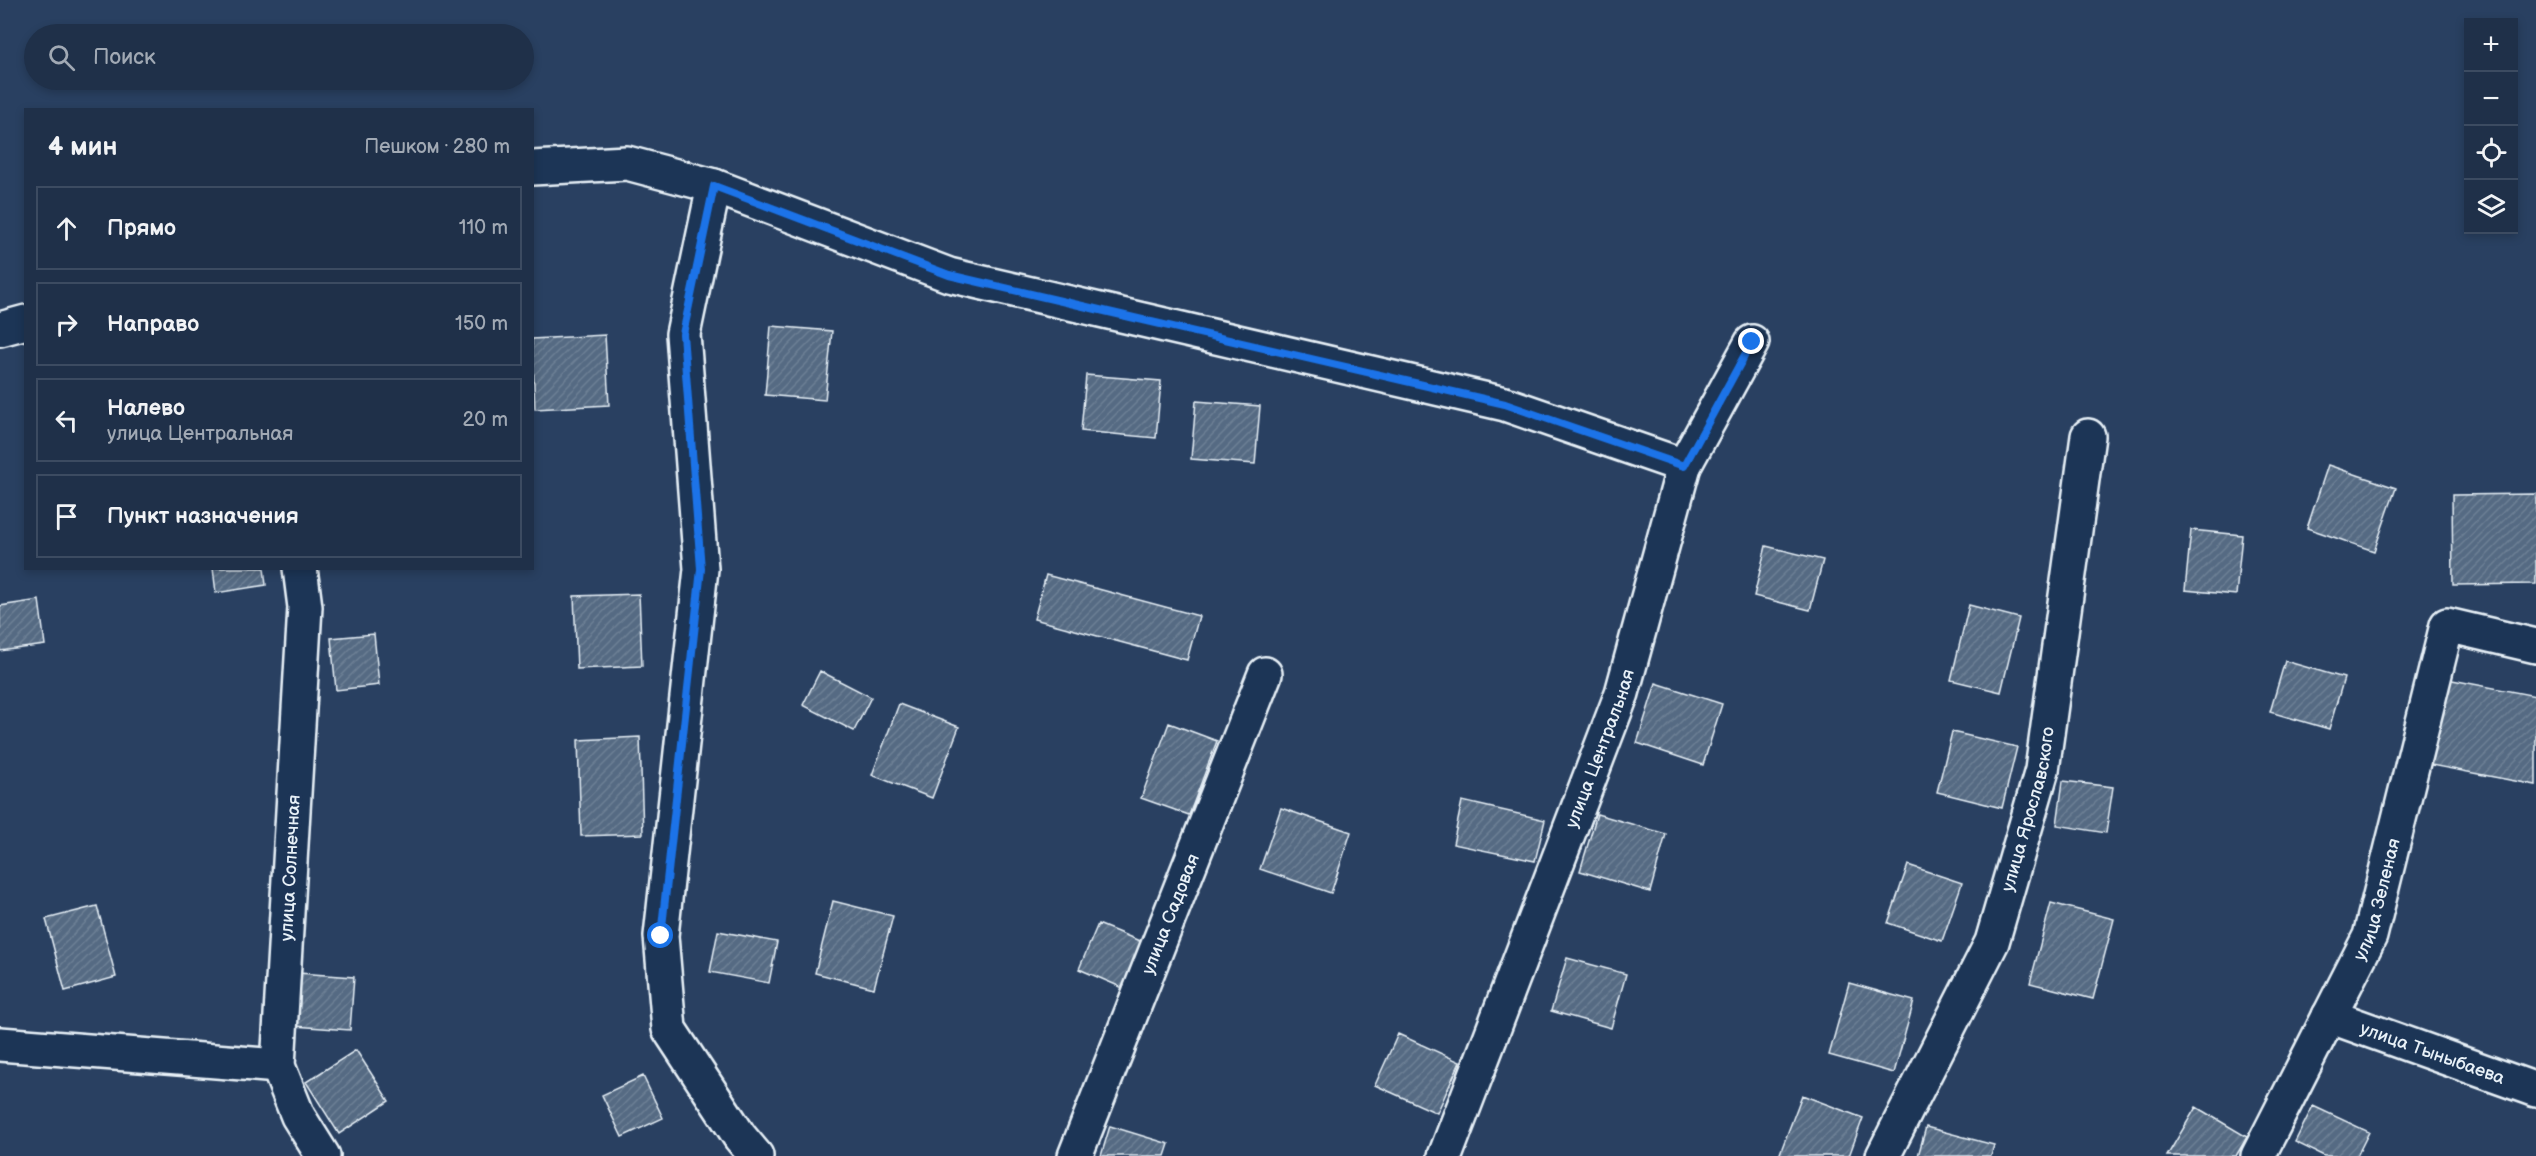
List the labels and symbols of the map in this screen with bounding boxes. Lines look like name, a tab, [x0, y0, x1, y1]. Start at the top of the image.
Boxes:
route end	[1738, 328, 1764, 354]
street label: улица Центральная	[1561, 667, 1639, 831]
street label: улица Ярославского	[1997, 726, 2059, 894]
street label: улица Солнечная	[276, 794, 305, 942]
street label: улица Зеленая	[2349, 836, 2405, 964]
street label: улица Садовая	[1138, 851, 1204, 978]
route start	[647, 922, 673, 948]
street label: улица Тыныбаева	[2357, 1018, 2508, 1089]

